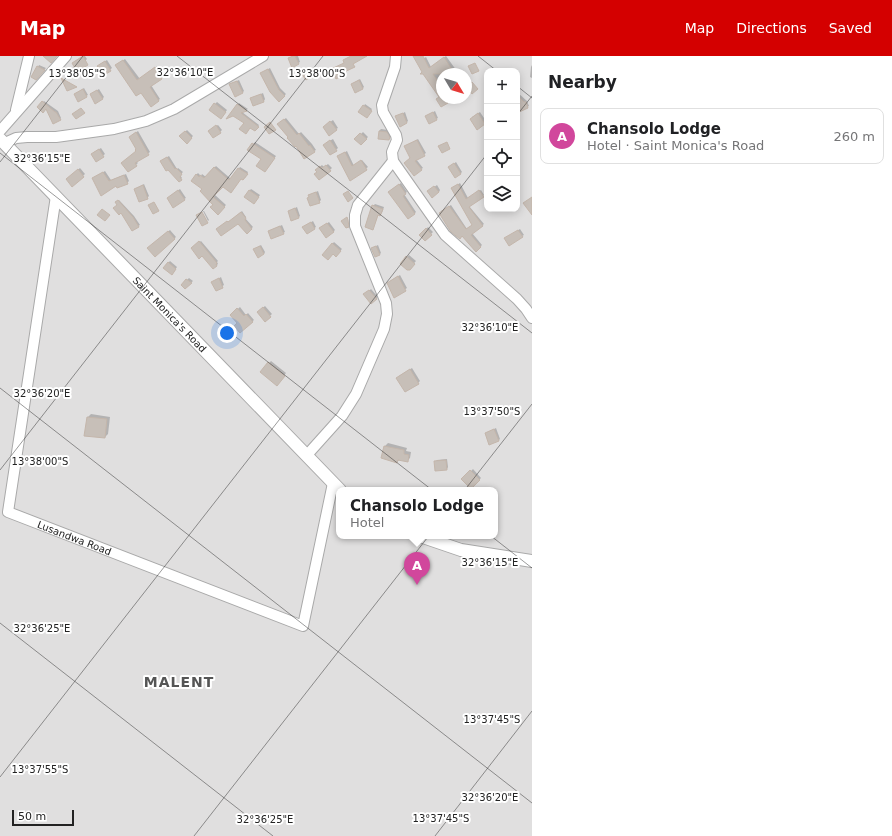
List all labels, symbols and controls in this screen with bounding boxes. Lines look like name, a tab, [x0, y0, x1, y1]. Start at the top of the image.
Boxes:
text: Map	[20, 17, 65, 39]
text: Map	[685, 20, 714, 36]
text: Directions	[736, 20, 807, 36]
text: Saved	[829, 20, 872, 36]
text: 32°36'10"E	[157, 67, 213, 78]
text: 13°38'05"S	[49, 68, 105, 79]
text: 13°38'00"S	[289, 68, 345, 79]
north arrow	[436, 68, 472, 104]
map controls	[484, 68, 520, 212]
button: +	[484, 68, 520, 104]
text: Nearby	[548, 72, 617, 92]
button: −	[484, 104, 520, 140]
text: Chansolo Lodge	[587, 120, 721, 138]
text: A	[557, 129, 567, 144]
text: 260 m	[833, 129, 875, 144]
text: Hotel · Saint Monica's Road	[587, 138, 764, 153]
button: locate	[484, 140, 520, 176]
text: 32°36'15"E	[14, 153, 70, 164]
button: layers	[484, 176, 520, 212]
street label: Saint Monica's Road	[131, 274, 209, 354]
text: 32°36'10"E	[462, 322, 518, 333]
your location	[217, 323, 237, 343]
text: 32°36'20"E	[14, 388, 70, 399]
text: 13°37'50"S	[464, 406, 520, 417]
text: 13°38'00"S	[12, 456, 68, 467]
popup	[336, 487, 498, 539]
text: Chansolo Lodge	[350, 497, 484, 515]
text: Hotel	[350, 515, 384, 530]
street label: Lusandwa Road	[36, 518, 113, 557]
pin: A	[404, 552, 430, 585]
text: 32°36'15"E	[462, 557, 518, 568]
text: 32°36'25"E	[14, 623, 70, 634]
district label: MALENT	[144, 674, 214, 690]
text: 13°37'45"S	[464, 714, 520, 725]
text: 13°37'55"S	[12, 764, 68, 775]
text: 32°36'20"E	[462, 792, 518, 803]
scale bar	[12, 808, 74, 827]
text: 50 m	[18, 810, 46, 823]
text: 13°37'45"S	[413, 813, 469, 824]
text: 32°36'25"E	[237, 814, 293, 825]

